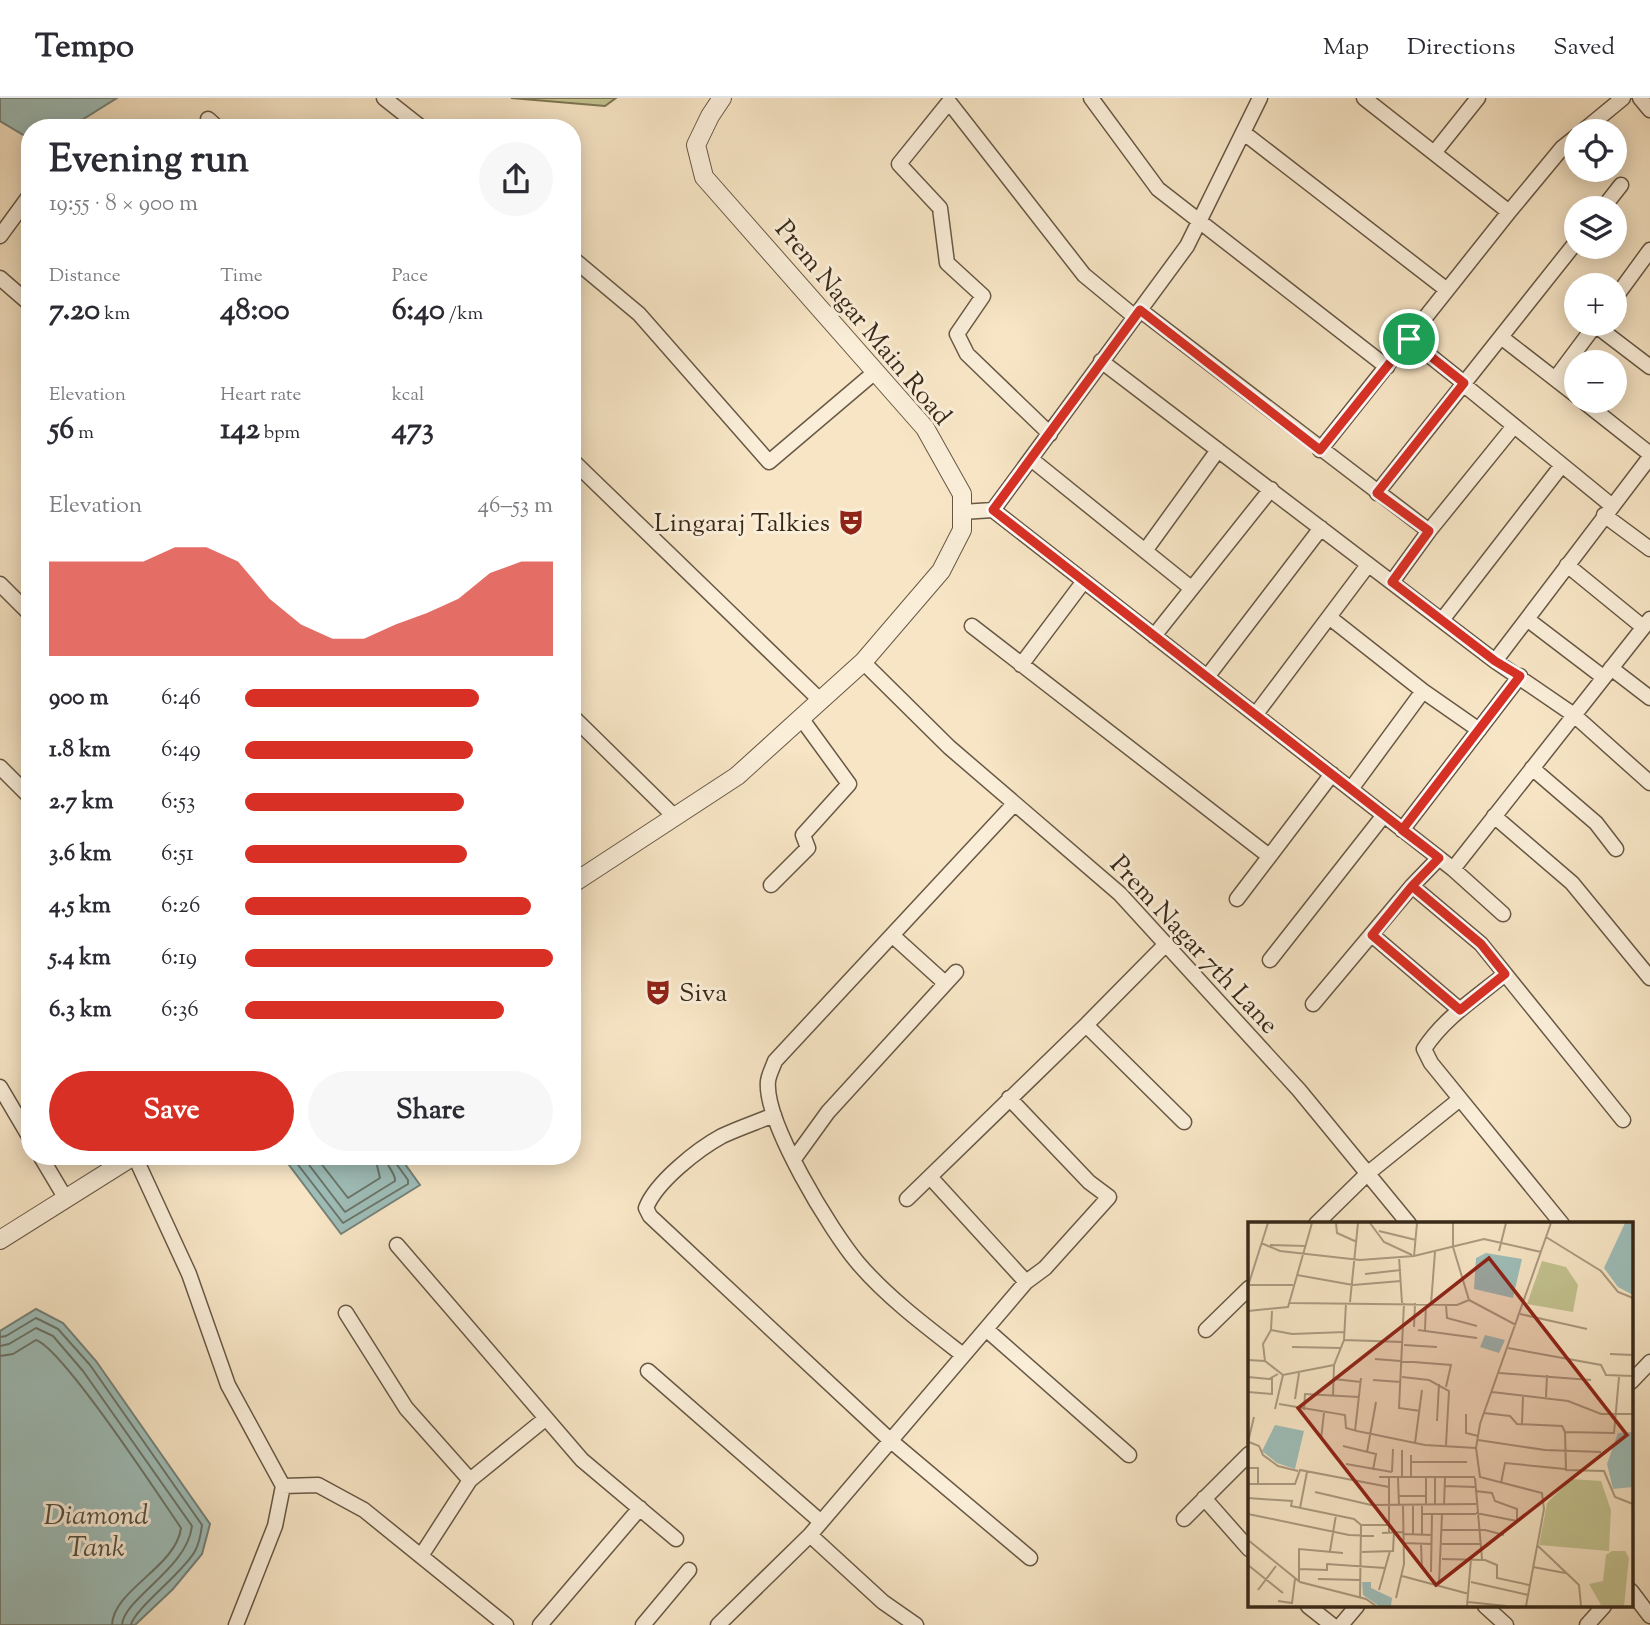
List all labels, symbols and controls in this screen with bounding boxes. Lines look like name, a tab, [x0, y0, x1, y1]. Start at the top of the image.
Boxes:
text: Tempo	[35, 24, 134, 72]
text: Map	[1323, 31, 1369, 65]
text: Directions	[1407, 31, 1515, 65]
text: Saved	[1553, 31, 1615, 65]
map controls	[1564, 119, 1627, 413]
button: locate	[1564, 119, 1627, 182]
text: Evening run	[49, 135, 249, 189]
button: share	[479, 142, 553, 216]
text: 19:55 · 8 × 900 m	[49, 188, 198, 221]
button: layers	[1564, 196, 1627, 259]
street label: Prem Nagar Main Road	[765, 213, 959, 434]
text: Distance	[49, 263, 121, 290]
text: Time	[220, 263, 263, 290]
text: Pace	[392, 263, 428, 290]
button: +	[1564, 273, 1627, 336]
text: 7.20	[49, 290, 100, 333]
text: 48:00	[220, 290, 290, 333]
text: 6:40	[392, 290, 445, 333]
text: km	[100, 301, 130, 328]
text: /km	[445, 301, 483, 328]
pin	[1379, 309, 1439, 369]
icon: arrive	[1390, 320, 1428, 358]
button: −	[1564, 350, 1627, 413]
text: Elevation	[49, 382, 126, 409]
text: Heart rate	[220, 382, 301, 409]
text: kcal	[392, 382, 424, 409]
text: 56	[49, 409, 74, 452]
text: 142	[220, 409, 260, 452]
text: 473	[392, 409, 434, 452]
text: m	[74, 420, 94, 447]
text: bpm	[260, 420, 300, 447]
text: Elevation	[49, 490, 142, 523]
text: 46–53 m	[478, 490, 553, 523]
place label: Lingaraj Talkies	[654, 506, 830, 543]
theatre icon: Lingaraj Talkies	[836, 507, 866, 537]
text: 900 m	[49, 682, 108, 715]
text: 6:46	[161, 682, 201, 715]
text: 1.8 km	[49, 734, 111, 767]
text: 6:49	[161, 734, 201, 767]
text: 2.7 km	[49, 786, 114, 819]
text: 6:53	[161, 786, 195, 819]
text: 3.6 km	[49, 838, 112, 871]
text: 6:51	[161, 838, 194, 871]
street label: Prem Nagar 7th Lane	[1100, 848, 1286, 1043]
text: 4.5 km	[49, 890, 111, 923]
text: 6:26	[161, 890, 200, 923]
text: 5.4 km	[49, 942, 111, 975]
text: 6:19	[161, 942, 197, 975]
place label: Siva	[679, 976, 727, 1013]
theatre icon: Siva	[643, 977, 673, 1007]
text: 6.3 km	[49, 994, 112, 1027]
text: 6:36	[161, 994, 199, 1027]
button: Save	[49, 1071, 294, 1151]
button: Share	[308, 1071, 553, 1151]
inset map	[1248, 1222, 1632, 1608]
water label: Diamond Tank	[44, 1497, 148, 1569]

